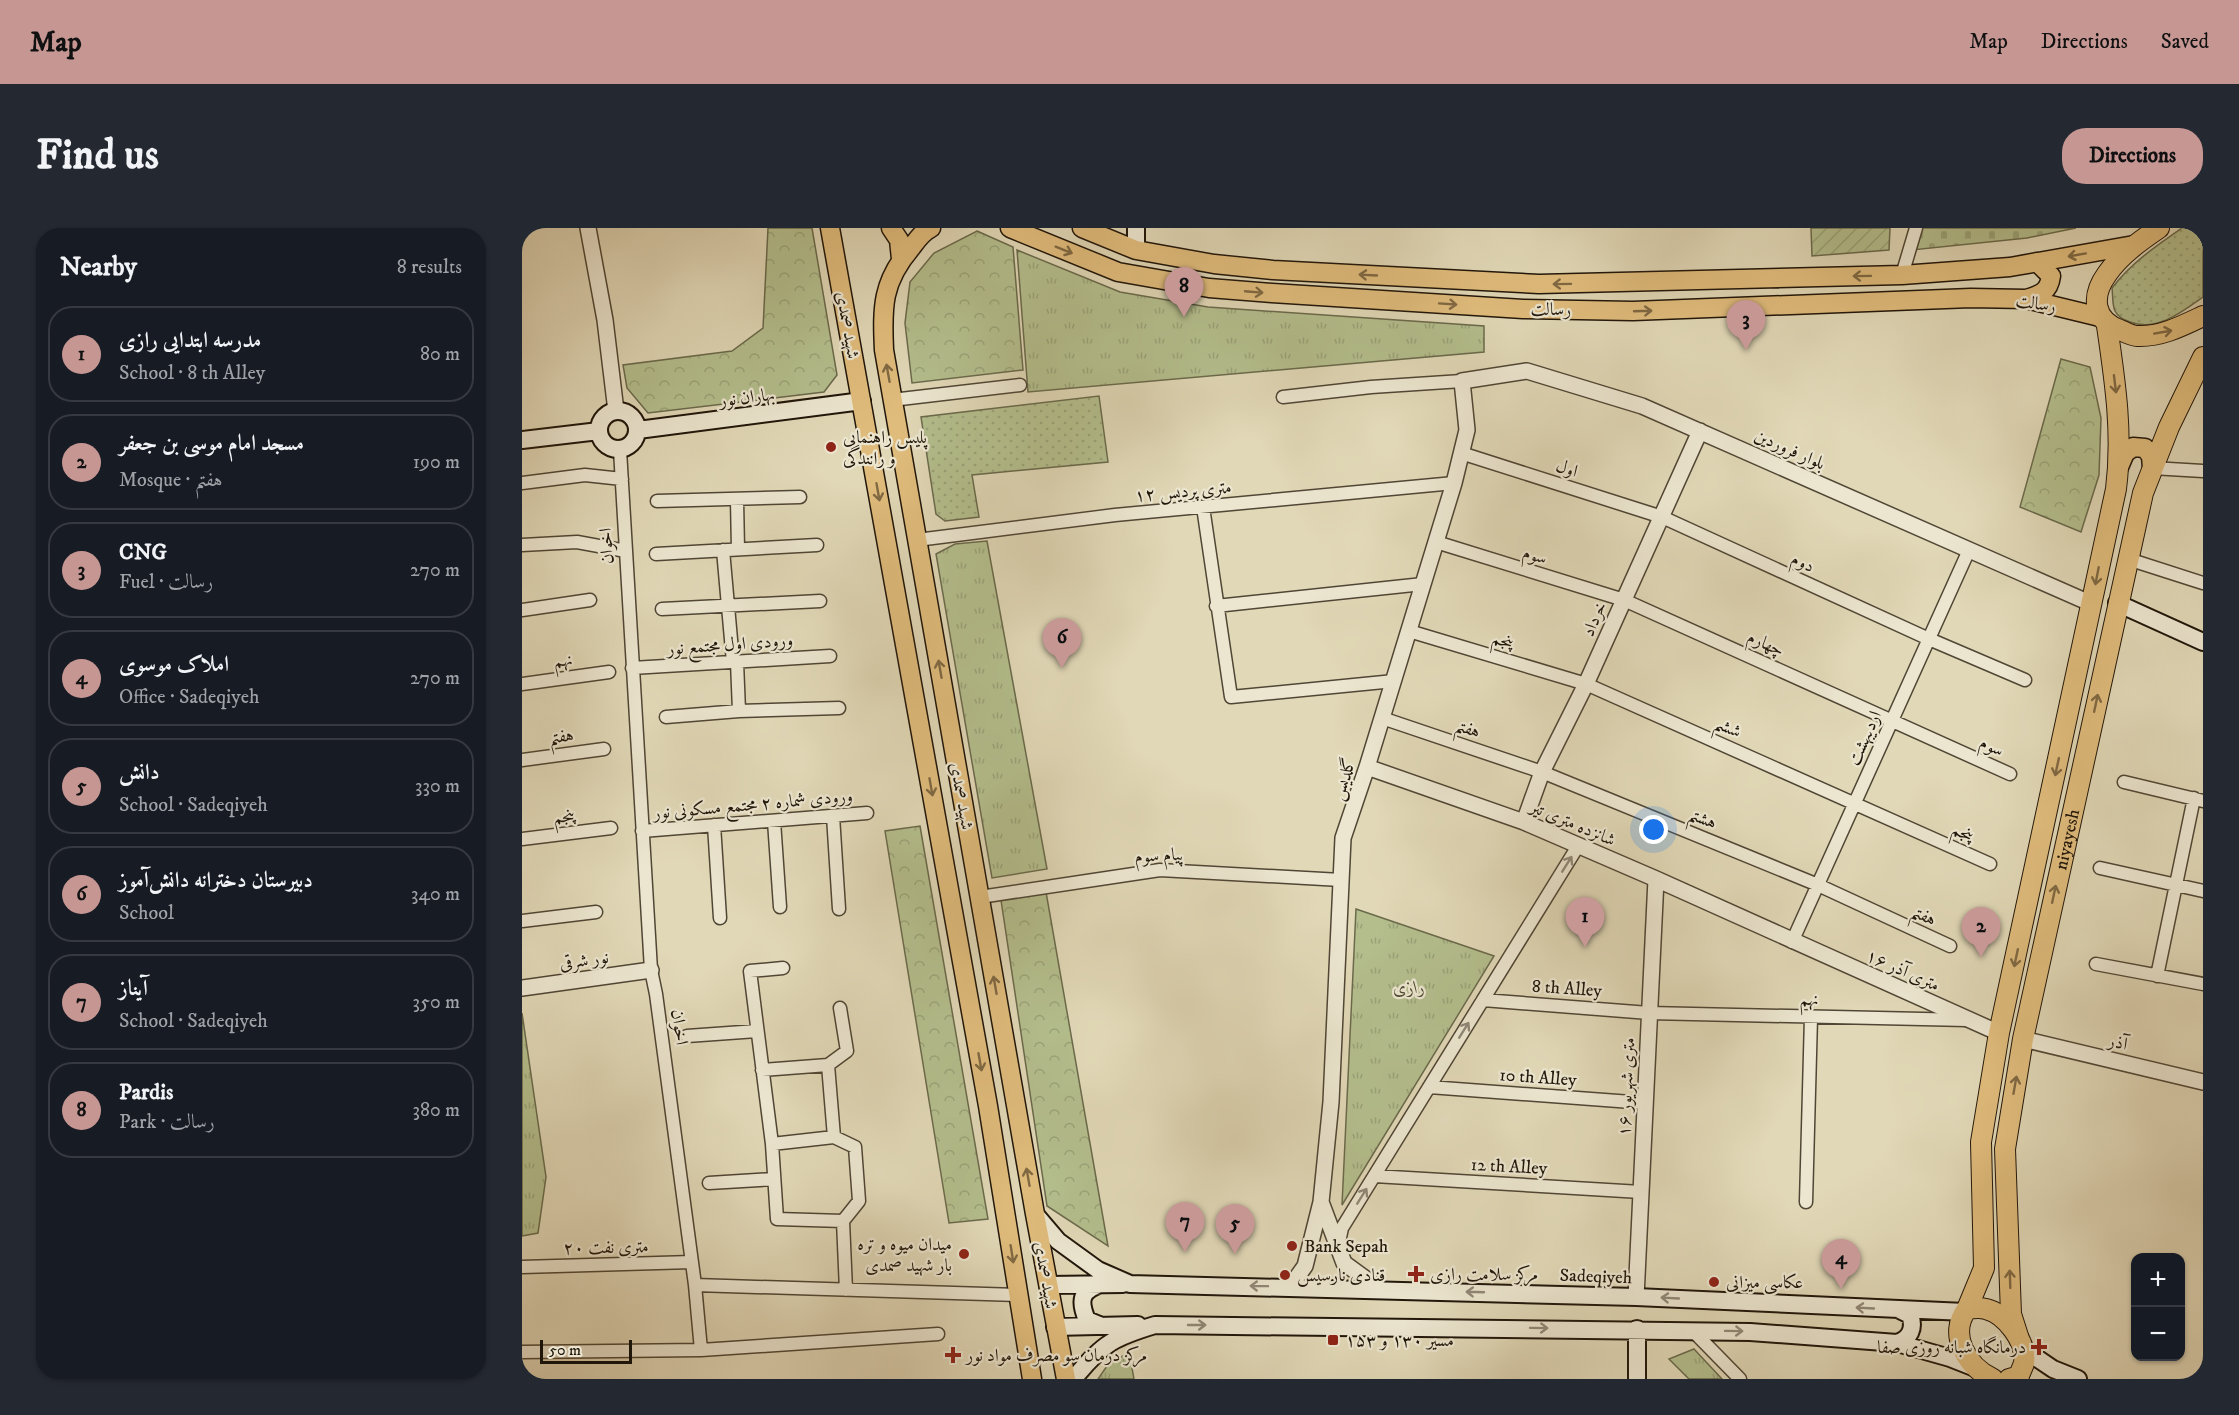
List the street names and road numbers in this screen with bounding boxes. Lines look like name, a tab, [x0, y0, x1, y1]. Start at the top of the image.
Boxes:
street label: شهید صمدی	[830, 290, 864, 361]
street label: رسالت	[2014, 290, 2058, 318]
street label: رسالت	[1531, 299, 1571, 321]
street label: بهاران نور	[716, 384, 776, 413]
street label: بلوار فروردین	[1751, 425, 1828, 475]
street label: اول	[1553, 455, 1581, 483]
street label: ۱۲ متری پردیس	[1134, 477, 1233, 507]
street label: اخوان	[595, 527, 619, 565]
street label: سوم	[1519, 542, 1550, 574]
street label: دوم	[1786, 548, 1818, 581]
street label: خرداد	[1578, 599, 1612, 640]
street label: چهارم	[1742, 626, 1788, 665]
street label: پنجم	[1488, 627, 1517, 660]
street label: ورودی اول مجتمع نور	[664, 630, 794, 665]
street label: نهم	[552, 649, 574, 678]
street label: اردیبهشت	[1843, 707, 1887, 769]
street label: ششم	[1708, 712, 1745, 749]
street label: هفتم	[1450, 714, 1483, 749]
street label: هفتم	[547, 724, 576, 756]
street label: سوم	[1974, 732, 2007, 766]
street label: گلدیس	[1326, 755, 1361, 803]
street label: شهید صمدی	[944, 761, 978, 832]
street label: ورودی شماره ۲ مجتمع مسکونی نور	[650, 785, 854, 829]
street label: شانزده متری تیر	[1525, 795, 1619, 852]
street label: هشتم	[1683, 803, 1720, 840]
street label: پنجم	[552, 805, 578, 834]
street label: niyayesh	[2050, 807, 2085, 872]
street label: پنجم	[1946, 818, 1978, 852]
street label: پیام سوم	[1134, 844, 1184, 872]
street label: هفتم	[1905, 901, 1940, 937]
street label: ۱۶ متری آذر	[1862, 945, 1943, 997]
street label: نور شرقی	[558, 947, 610, 975]
street label: 8 th Alley	[1531, 976, 1603, 1002]
street label: نهم	[1799, 989, 1819, 1016]
street label: اخوان	[666, 1008, 692, 1047]
street label: آذر	[2104, 1030, 2132, 1056]
street label: ۱۶ متری شهریور	[1613, 1037, 1641, 1137]
street label: 10 th Alley	[1499, 1064, 1578, 1092]
street label: 12 th Alley	[1470, 1154, 1548, 1180]
street label: ۲۰ متری نفت	[563, 1236, 649, 1260]
street label: شهید صمدی	[1028, 1240, 1062, 1311]
street label: Sadeqiyeh	[1559, 1265, 1633, 1289]

